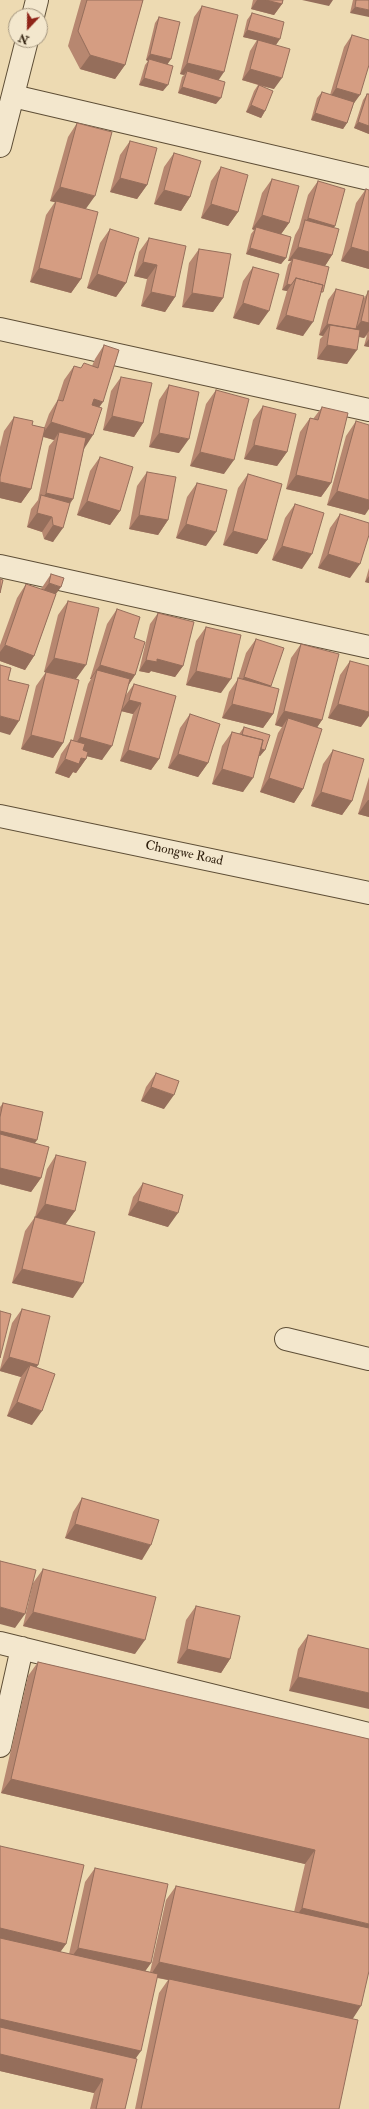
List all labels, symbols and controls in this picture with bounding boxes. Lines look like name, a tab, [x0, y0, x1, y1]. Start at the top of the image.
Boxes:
north arrow	[8, 8, 48, 48]
text: N	[17, 31, 31, 47]
street label: Chongwe Road	[144, 838, 224, 870]

